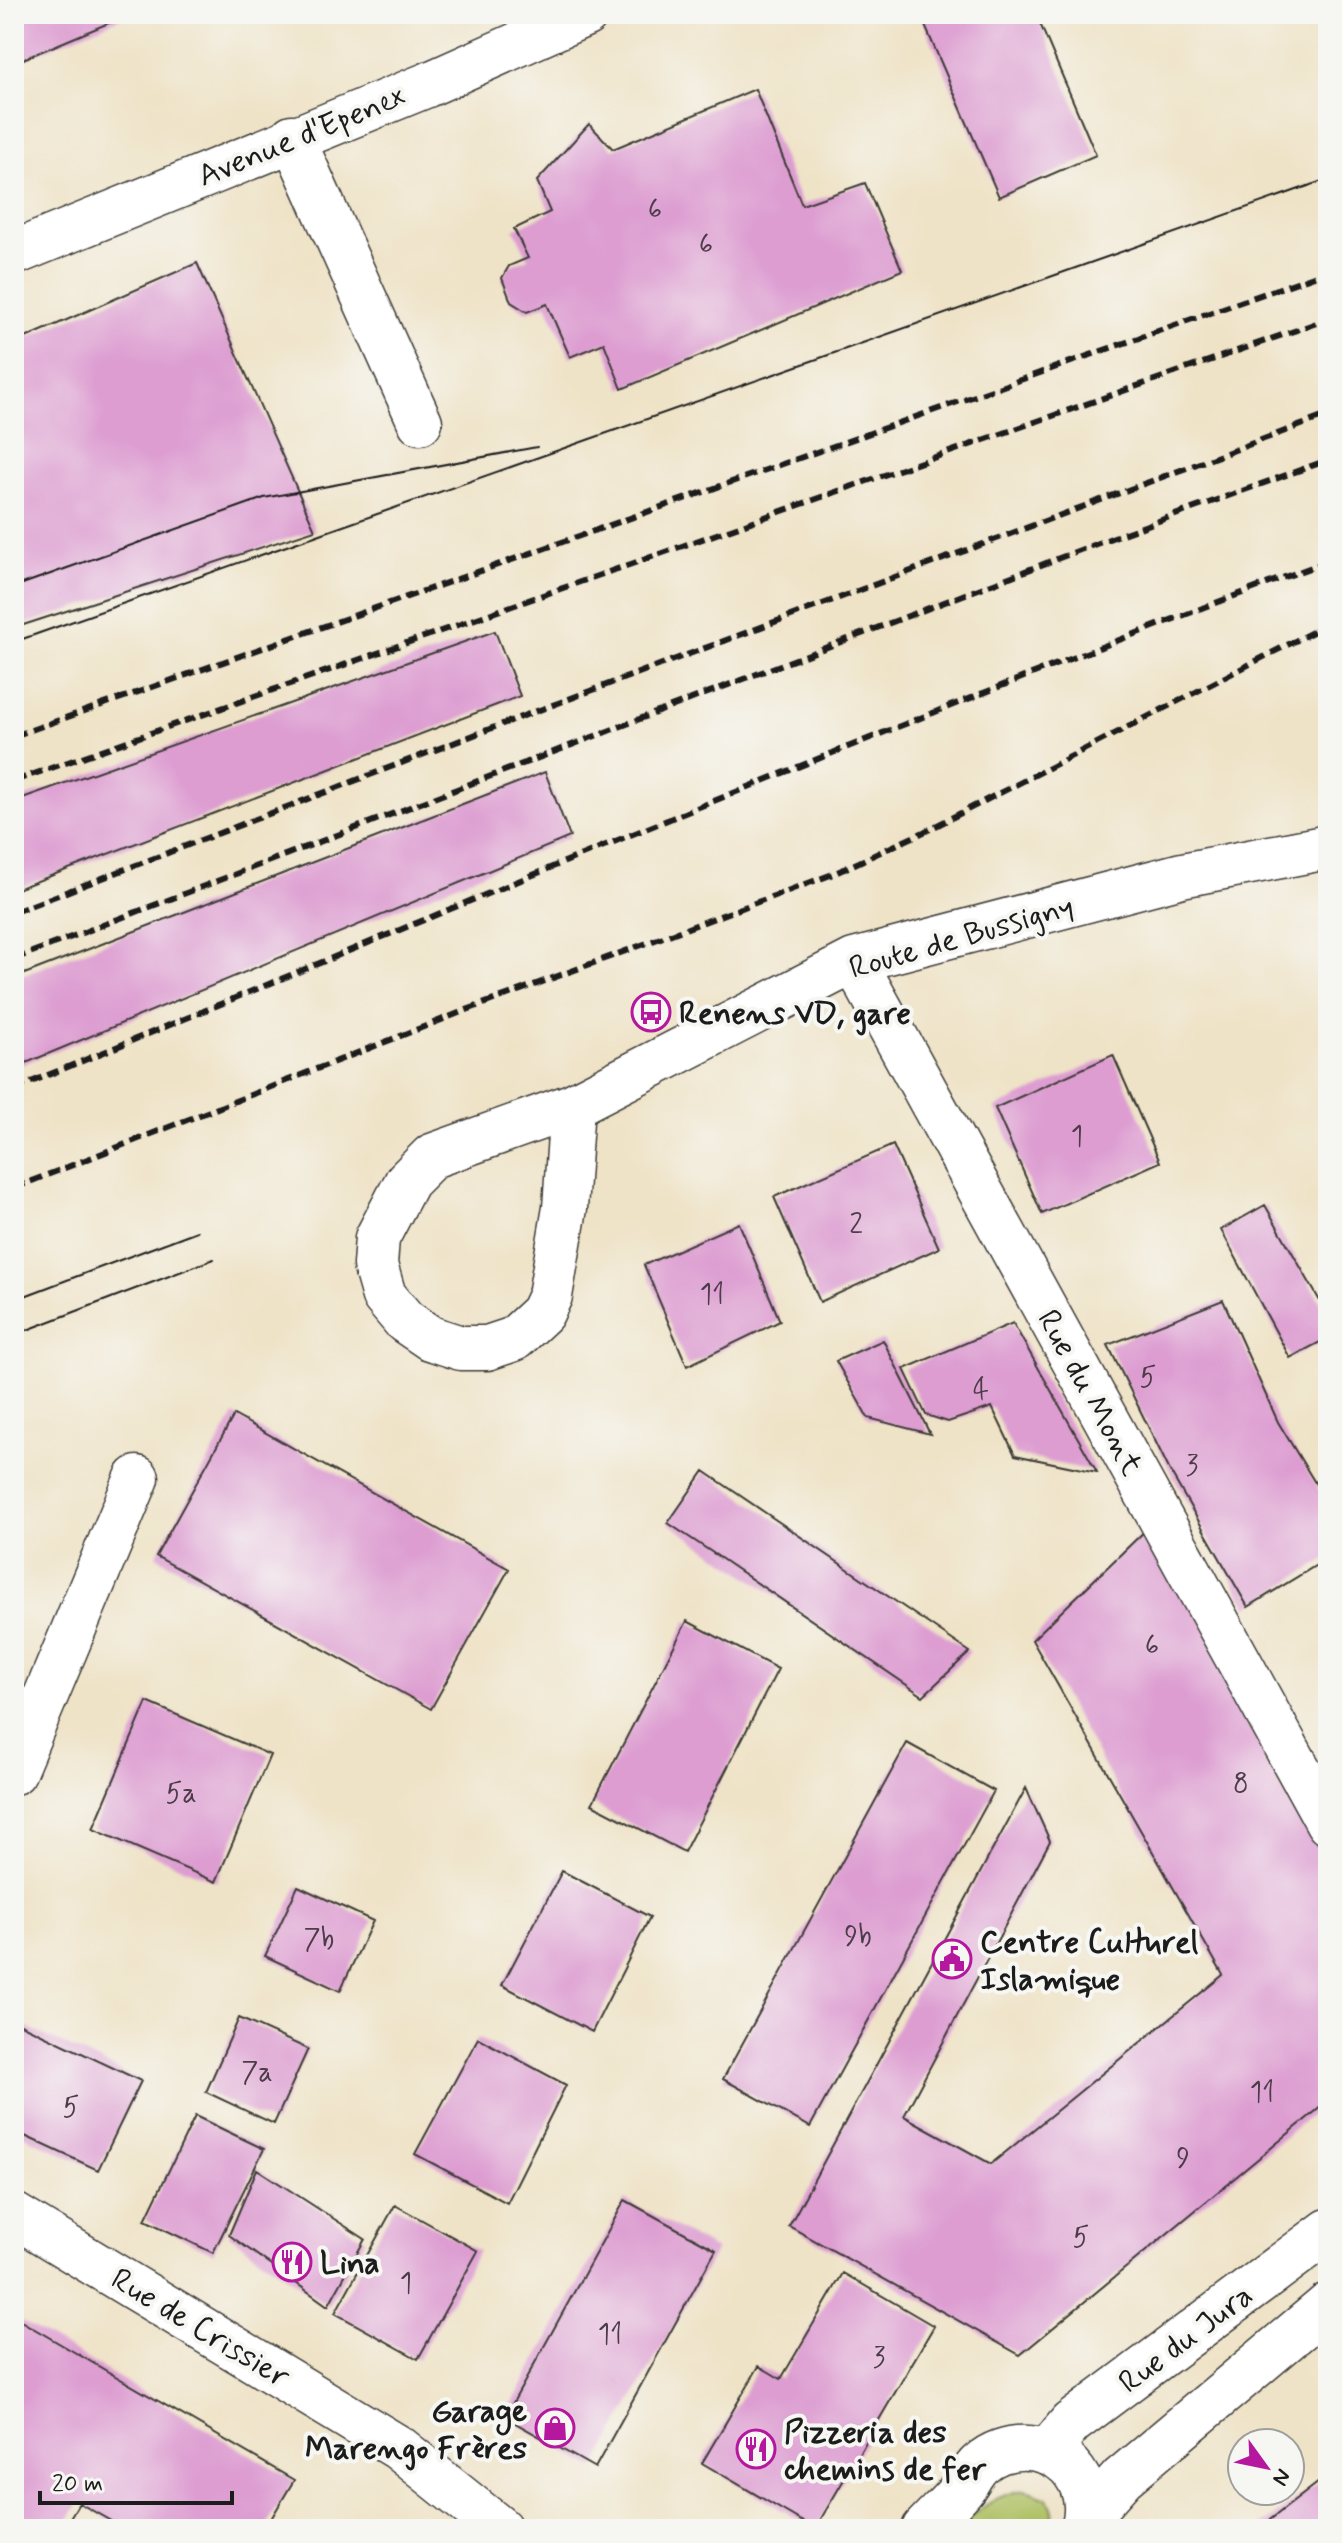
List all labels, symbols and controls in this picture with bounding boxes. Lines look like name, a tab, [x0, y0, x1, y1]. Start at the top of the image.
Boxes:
street label: Avenue d'Epenex	[192, 76, 412, 198]
house number: 6	[648, 192, 662, 229]
house number: 6	[699, 227, 713, 264]
street label: Route de Bussigny	[844, 886, 1079, 990]
bus stop icon: Renens VD, gare	[630, 991, 672, 1033]
place label: Renens VD, gare	[679, 993, 911, 1036]
house number: 1	[1071, 1119, 1083, 1156]
house number: 2	[849, 1207, 863, 1244]
house number: 11	[700, 1277, 724, 1314]
street label: Rue du Mont	[1026, 1303, 1152, 1484]
house number: 5	[1140, 1360, 1156, 1397]
house number: 4	[973, 1372, 989, 1409]
house number: 3	[1186, 1448, 1199, 1485]
house number: 6	[1145, 1628, 1159, 1665]
house number: 8	[1233, 1766, 1249, 1803]
house number: 5a	[165, 1776, 197, 1813]
house number: 9b	[844, 1919, 872, 1956]
house number: 7b	[304, 1922, 334, 1959]
place label: Centre Culturel Islamique	[980, 1922, 1199, 2001]
public building icon: Centre Culturel Islamique	[931, 1938, 973, 1980]
house number: 7a	[241, 2055, 273, 2092]
house number: 11	[1250, 2075, 1274, 2112]
house number: 5	[63, 2090, 79, 2127]
house number: 9	[1176, 2141, 1190, 2178]
house number: 5	[1073, 2220, 1089, 2257]
restaurant icon: Lina	[271, 2241, 313, 2283]
place label: Lina	[320, 2243, 380, 2285]
street label: Rue de Crissier	[103, 2259, 297, 2399]
house number: 1	[400, 2266, 412, 2303]
street label: Rue du Jura	[1110, 2275, 1262, 2404]
house number: 11	[598, 2317, 622, 2354]
house number: 3	[873, 2340, 886, 2377]
place label: Garage Marengo Frères	[305, 2391, 527, 2471]
shop icon: Garage Marengo Frères	[534, 2407, 576, 2449]
place label: Pizzeria des chemins de fer	[783, 2412, 987, 2491]
north arrow	[1226, 2427, 1306, 2507]
restaurant icon: Pizzeria des chemins de fer	[735, 2428, 777, 2470]
scale bar	[40, 2455, 232, 2505]
text: N	[1265, 2463, 1297, 2491]
text: 20 m	[52, 2469, 103, 2500]

